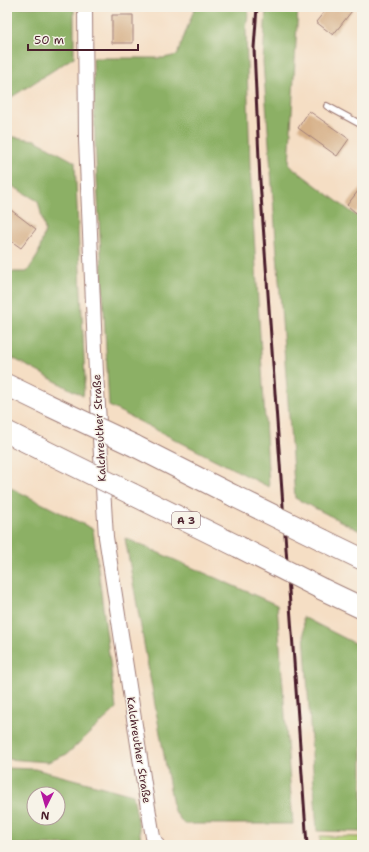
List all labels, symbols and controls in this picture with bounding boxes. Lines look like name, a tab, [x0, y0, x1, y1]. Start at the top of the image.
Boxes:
scale bar	[28, 26, 138, 52]
text: 50 m	[34, 32, 64, 48]
street label: Kalchreuther Straße	[89, 374, 110, 482]
road number: A 3	[172, 512, 200, 528]
street label: Kalchreuther Straße	[123, 696, 154, 804]
north arrow	[26, 786, 66, 826]
text: N	[40, 808, 50, 823]

